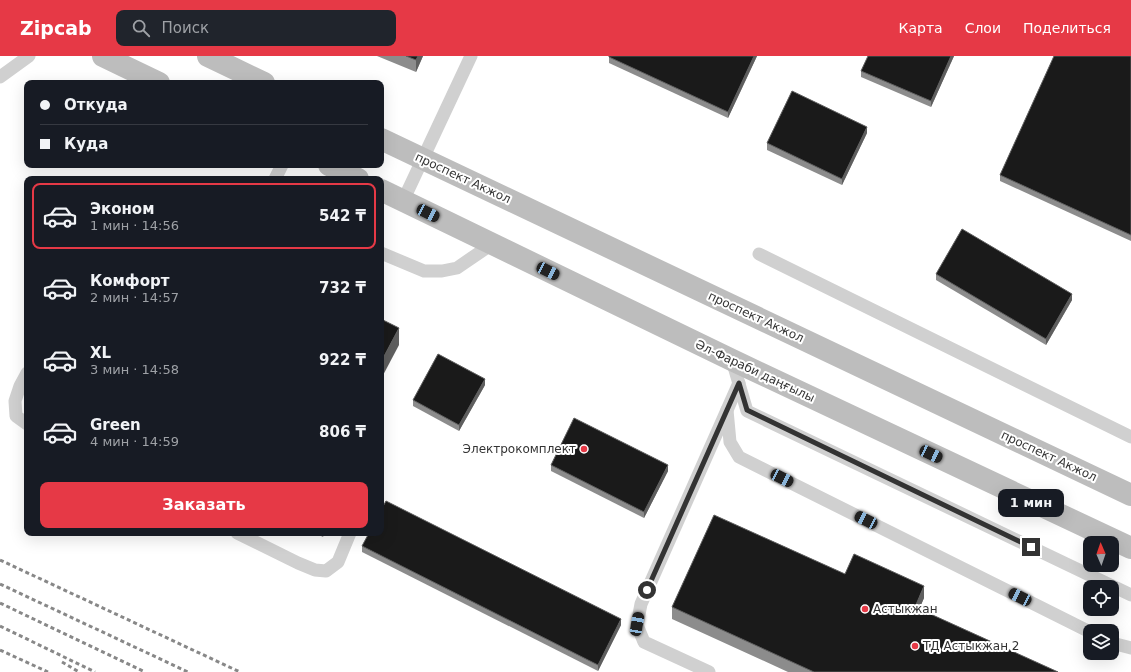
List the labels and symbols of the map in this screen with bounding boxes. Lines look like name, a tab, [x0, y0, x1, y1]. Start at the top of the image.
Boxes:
street label: проспект Акжол	[413, 150, 513, 206]
car	[415, 202, 441, 224]
car	[535, 260, 561, 282]
street label: проспект Акжол	[706, 289, 806, 345]
street label: Әл-Фараби даңғылы	[693, 337, 817, 405]
street label: проспект Акжол	[999, 428, 1099, 484]
place label: Электрокомплект	[463, 442, 576, 456]
car	[918, 443, 944, 465]
marker: Электрокомплект	[579, 444, 589, 454]
car	[769, 467, 795, 489]
callout: 1 мин	[998, 489, 1064, 517]
car	[853, 509, 879, 531]
north arrow	[1083, 536, 1119, 572]
route end	[1022, 538, 1040, 556]
route start	[638, 581, 656, 599]
car	[1007, 586, 1033, 608]
place label: Астыкжан	[873, 602, 938, 616]
marker: Астыкжан	[860, 604, 870, 614]
car	[629, 611, 645, 637]
place label: ТД Астыкжан 2	[922, 639, 1020, 653]
marker: ТД Астыкжан 2	[910, 641, 920, 651]

